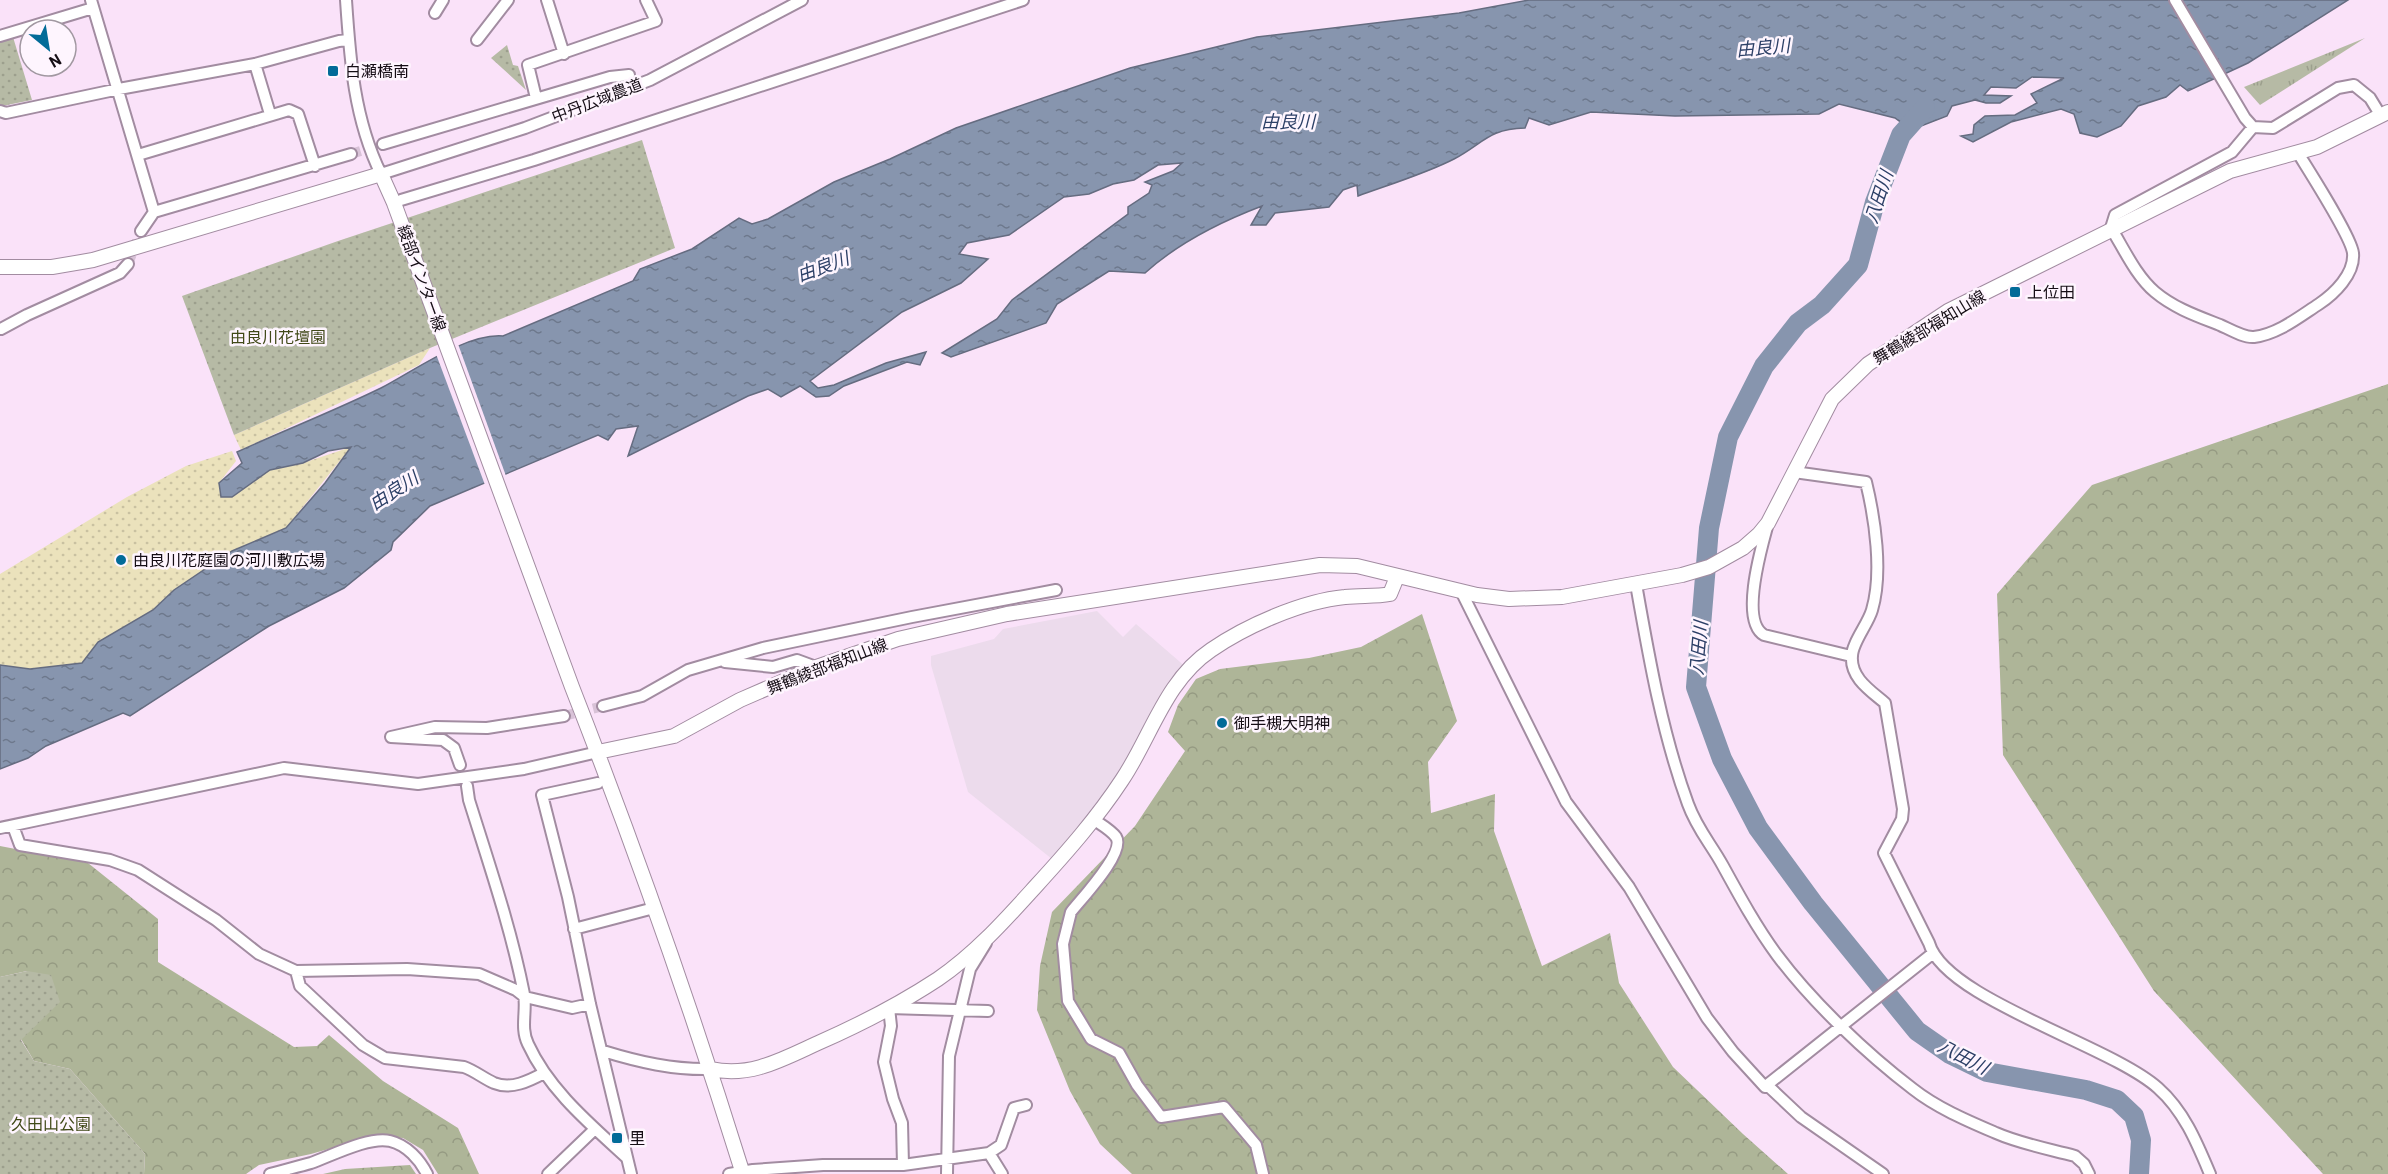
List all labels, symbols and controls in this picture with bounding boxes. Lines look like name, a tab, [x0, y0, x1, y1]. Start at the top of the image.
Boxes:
north arrow	[18, 18, 78, 78]
water label: 由良川	[1735, 34, 1793, 60]
text: N	[46, 51, 65, 72]
place label: 白瀬橋南	[345, 61, 409, 80]
marker: 白瀬橋南	[326, 64, 340, 78]
street label: 中丹広域農道	[549, 73, 645, 126]
water label: 由良川	[1261, 110, 1317, 132]
water label: 八田川	[1859, 166, 1897, 226]
street label: 綾部インター線	[394, 222, 451, 334]
water label: 由良川	[794, 246, 854, 286]
place label: 上位田	[2027, 282, 2075, 301]
street label: 舞鶴綾部福知山線	[1869, 285, 1989, 368]
marker: 上位田	[2008, 285, 2022, 299]
park label: 由良川花壇園	[230, 327, 326, 346]
water label: 由良川	[365, 465, 424, 514]
place label: 由良川花庭園の河川敷広場	[133, 550, 325, 569]
marker: 由良川花庭園の河川敷広場	[114, 553, 128, 567]
water label: 八田川	[1685, 618, 1711, 676]
street label: 舞鶴綾部福知山線	[764, 634, 890, 697]
place label: 御手槻大明神	[1234, 713, 1330, 732]
marker: 御手槻大明神	[1215, 716, 1229, 730]
water label: 八田川	[1934, 1034, 1994, 1079]
park label: 久田山公園	[11, 1114, 91, 1133]
place label: 里	[629, 1128, 645, 1147]
marker: 里	[610, 1131, 624, 1145]

